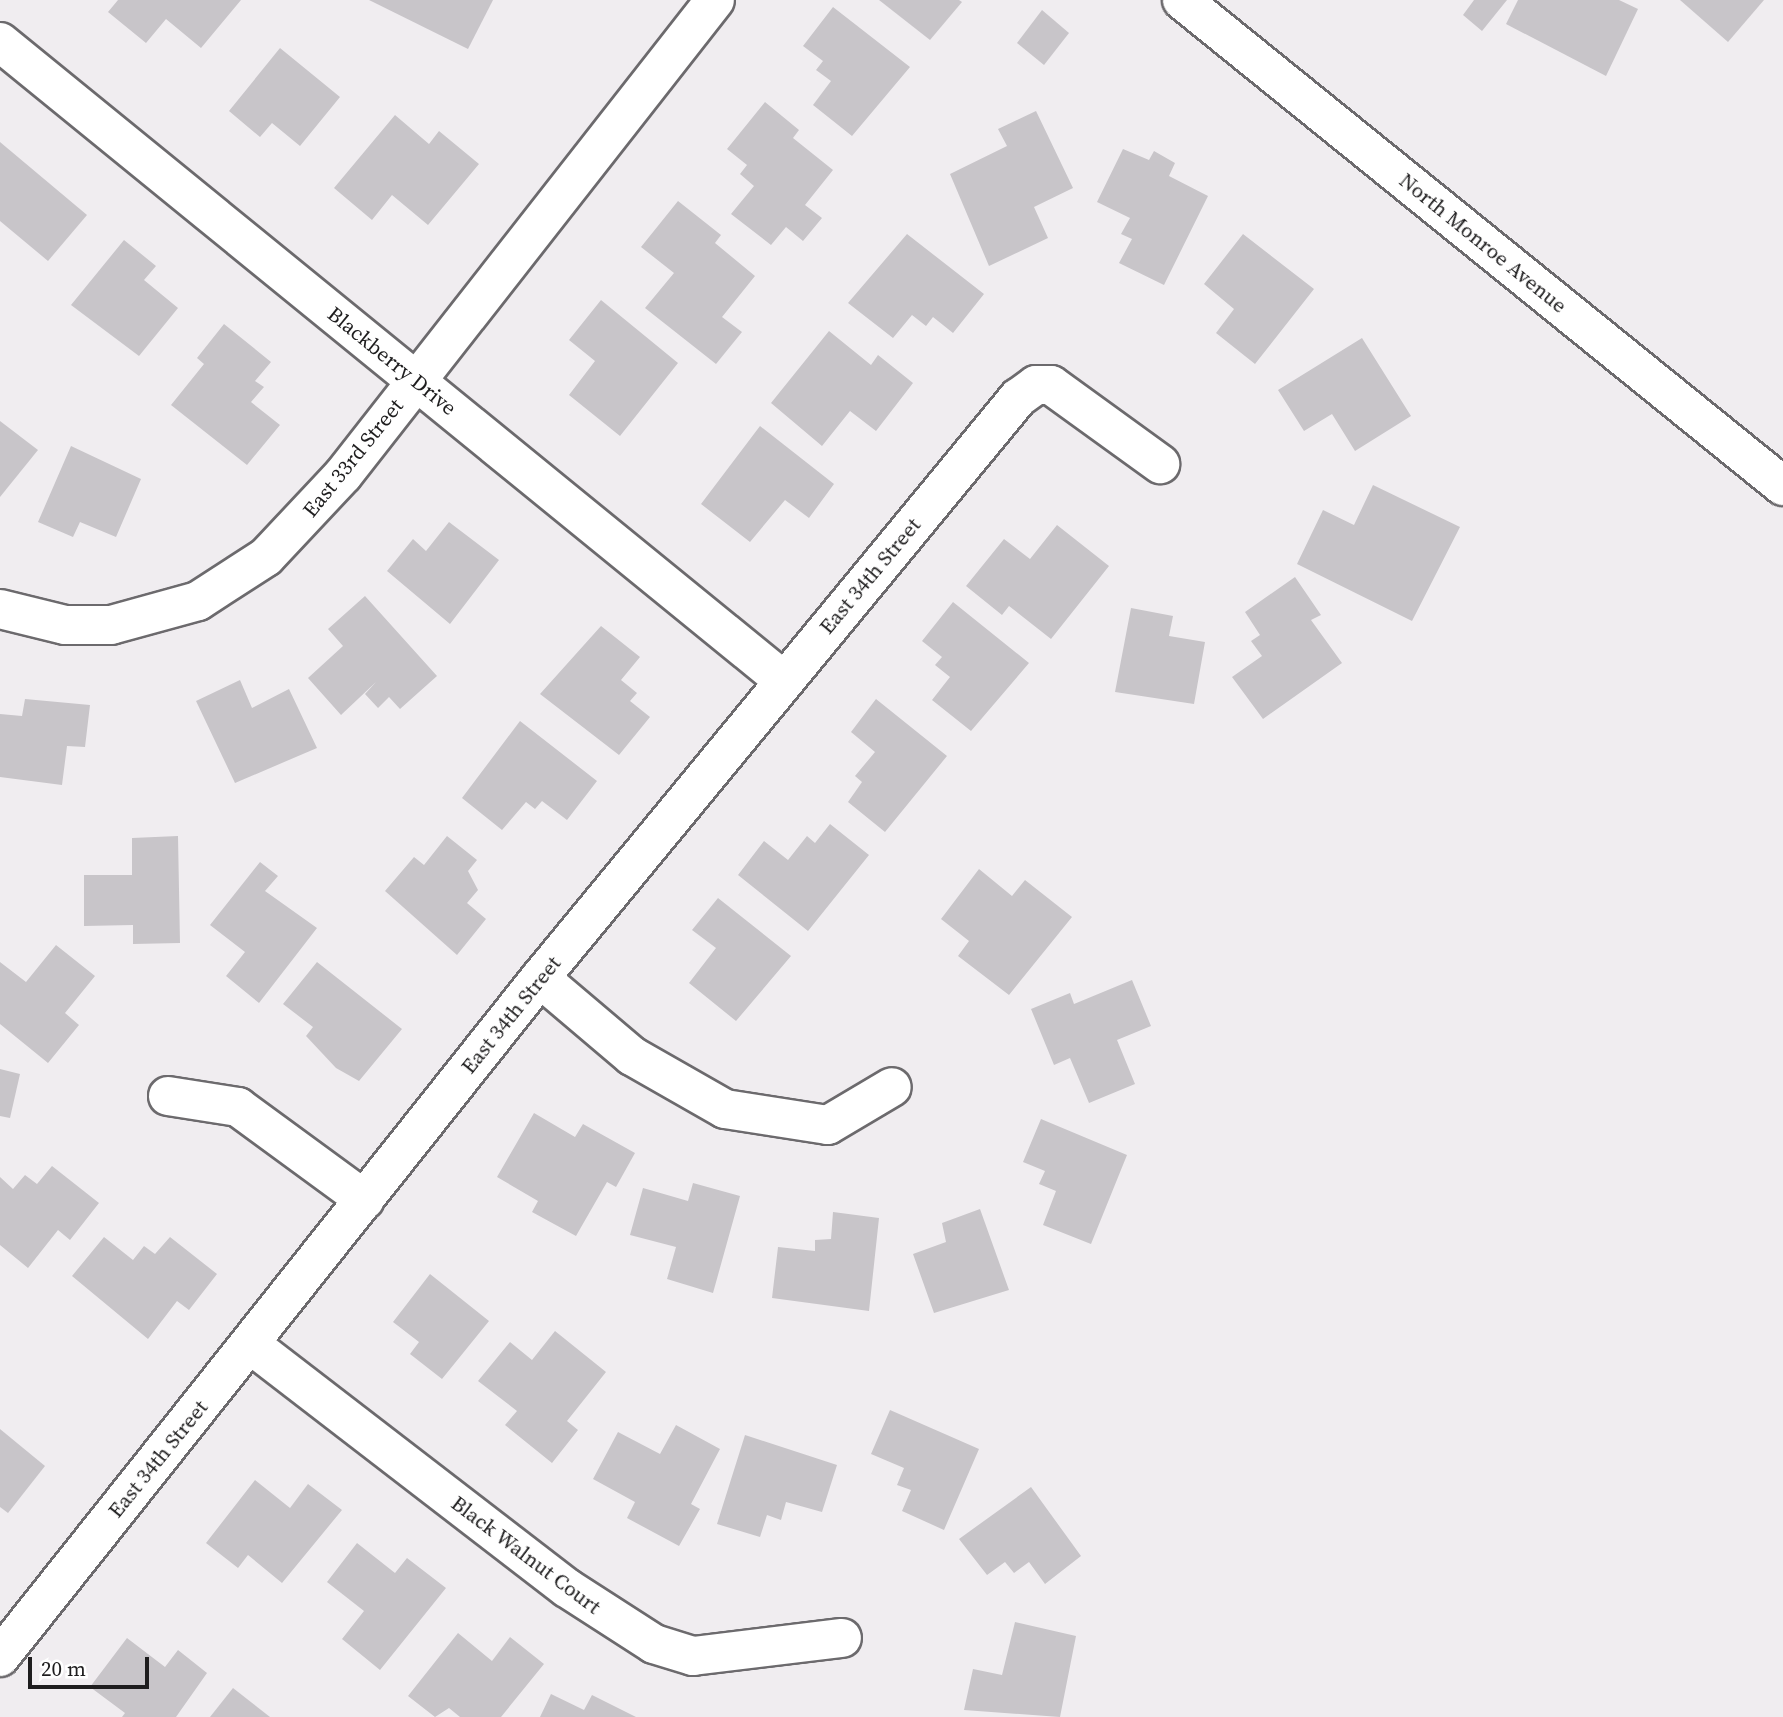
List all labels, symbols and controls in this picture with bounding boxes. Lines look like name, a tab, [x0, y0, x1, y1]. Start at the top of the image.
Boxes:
street label: North Monroe Avenue	[1394, 168, 1572, 318]
street label: Blackberry Drive	[323, 301, 461, 421]
street label: East 33rd Street	[298, 394, 408, 522]
street label: East 34th Street	[814, 513, 926, 639]
street label: East 34th Street	[456, 951, 566, 1079]
street label: East 34th Street	[103, 1395, 213, 1523]
street label: Black Walnut Court	[446, 1490, 606, 1620]
scale bar	[32, 1644, 152, 1688]
text: 20 m	[41, 1654, 86, 1683]

